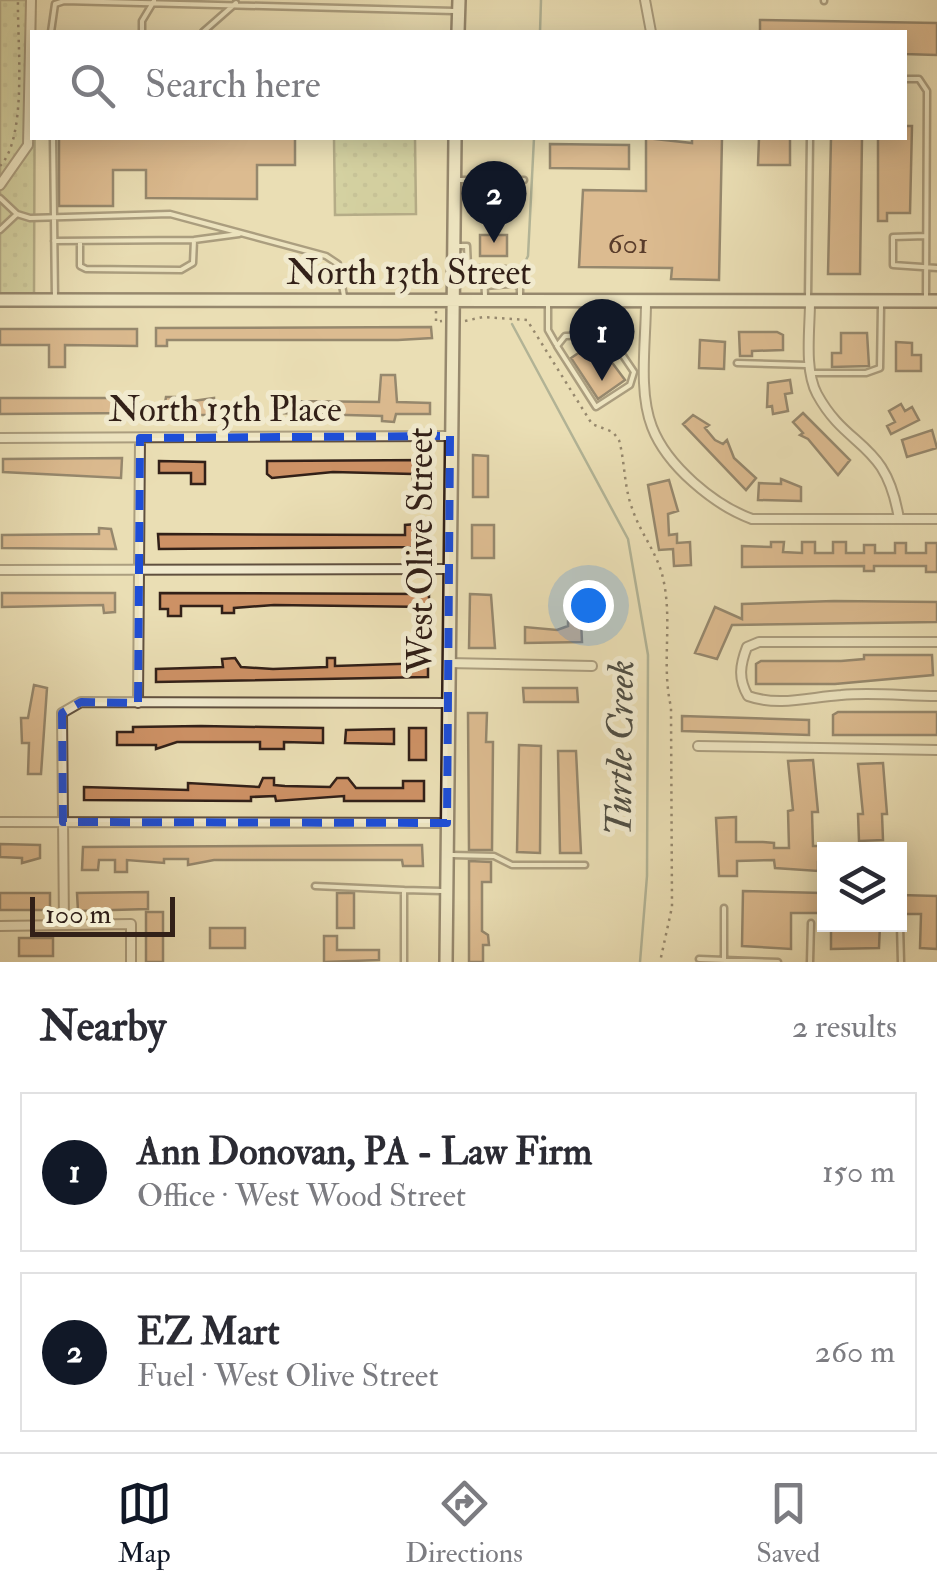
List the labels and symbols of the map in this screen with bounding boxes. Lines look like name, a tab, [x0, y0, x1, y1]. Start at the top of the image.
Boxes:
pin: 2	[462, 160, 526, 243]
house number: 601	[607, 225, 649, 262]
street label: North 13th Street	[287, 251, 531, 295]
pin: 1	[570, 298, 634, 381]
street label: North 13th Place	[108, 388, 342, 432]
street label: West Olive Street	[399, 427, 443, 674]
your location	[563, 580, 614, 631]
water label: Turtle Creek	[594, 659, 646, 837]
scale bar	[30, 892, 175, 936]

